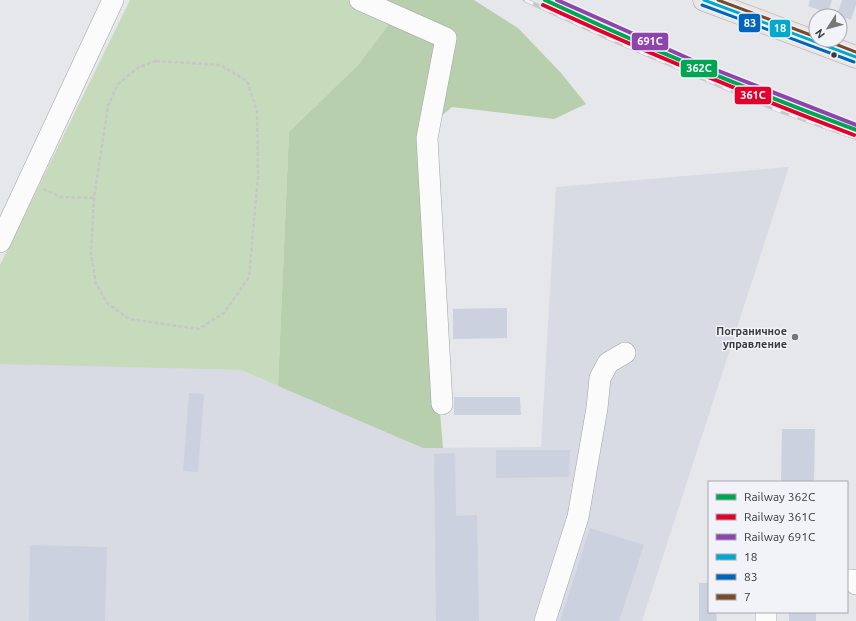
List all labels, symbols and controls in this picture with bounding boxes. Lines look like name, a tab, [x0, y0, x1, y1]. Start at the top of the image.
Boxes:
north arrow	[808, 8, 848, 48]
line badge: 83	[738, 13, 761, 33]
text: 83	[744, 17, 756, 29]
line badge: 18	[769, 19, 791, 38]
text: 18	[774, 22, 786, 34]
text: N	[813, 27, 827, 41]
line badge: 691С	[631, 32, 669, 51]
text: 691С	[637, 35, 663, 47]
unlabelled marker	[829, 50, 839, 60]
line badge: 362С	[680, 59, 718, 78]
text: 362С	[686, 62, 712, 74]
line badge: 361С	[734, 86, 772, 105]
text: 361С	[740, 89, 766, 101]
place label: Пограничное управление	[716, 325, 787, 350]
marker: Пограничное управление	[790, 332, 800, 342]
legend	[708, 481, 848, 613]
text: Railway 362С	[744, 490, 816, 503]
text: Railway 361С	[744, 510, 816, 523]
text: Railway 691С	[744, 530, 816, 543]
text: 18	[744, 550, 758, 563]
text: 83	[744, 570, 758, 583]
text: 7	[744, 590, 751, 603]

